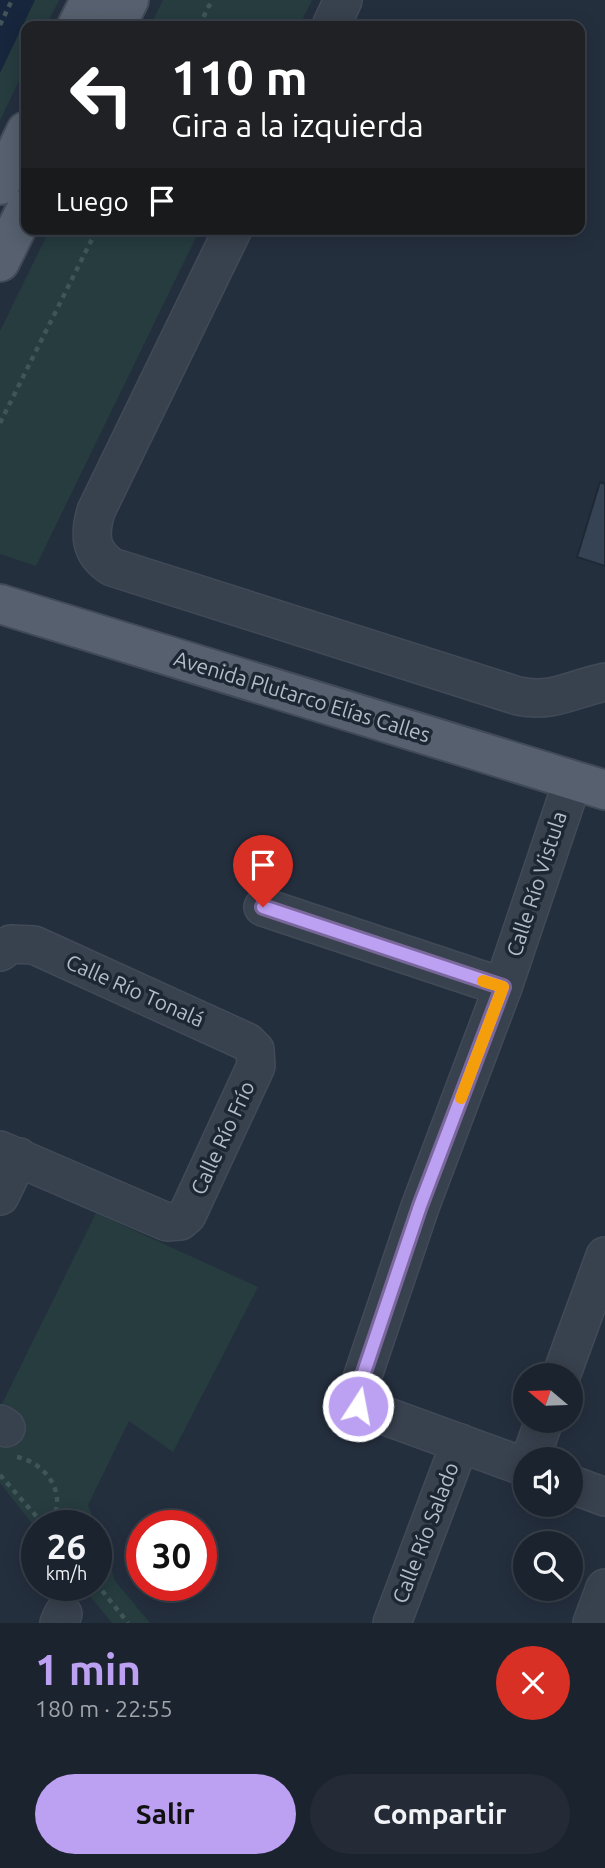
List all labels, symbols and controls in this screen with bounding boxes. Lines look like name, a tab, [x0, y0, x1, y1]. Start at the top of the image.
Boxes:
icon: left	[56, 49, 147, 140]
text: 110 m	[171, 49, 308, 104]
text: Gira a la izquierda	[171, 107, 424, 143]
icon: arrive	[143, 182, 181, 220]
text: Luego	[56, 187, 129, 216]
street label: Avenida Plutarco Elías Calles	[171, 646, 433, 746]
street label: Calle Río Vistula	[501, 808, 571, 959]
pin	[233, 835, 293, 907]
icon: arrive	[244, 846, 282, 884]
street label: Calle Río Tonalá	[63, 949, 208, 1031]
street label: Calle Río Frío	[185, 1077, 259, 1198]
north arrow	[513, 1363, 583, 1433]
map controls	[513, 1363, 583, 1601]
position arrow	[321, 1369, 395, 1443]
button: sound	[513, 1447, 583, 1517]
street label: Calle Río Salado	[387, 1459, 463, 1607]
speed limit sign: 30	[126, 1510, 217, 1601]
text: 26	[47, 1526, 86, 1566]
button: search	[513, 1531, 583, 1601]
text: km/h	[46, 1563, 87, 1583]
text: 1 min	[35, 1646, 141, 1693]
button: close	[496, 1646, 570, 1720]
text: 180 m · 22:55	[35, 1696, 173, 1721]
button: Salir	[35, 1774, 296, 1854]
button: Compartir	[310, 1774, 570, 1854]

